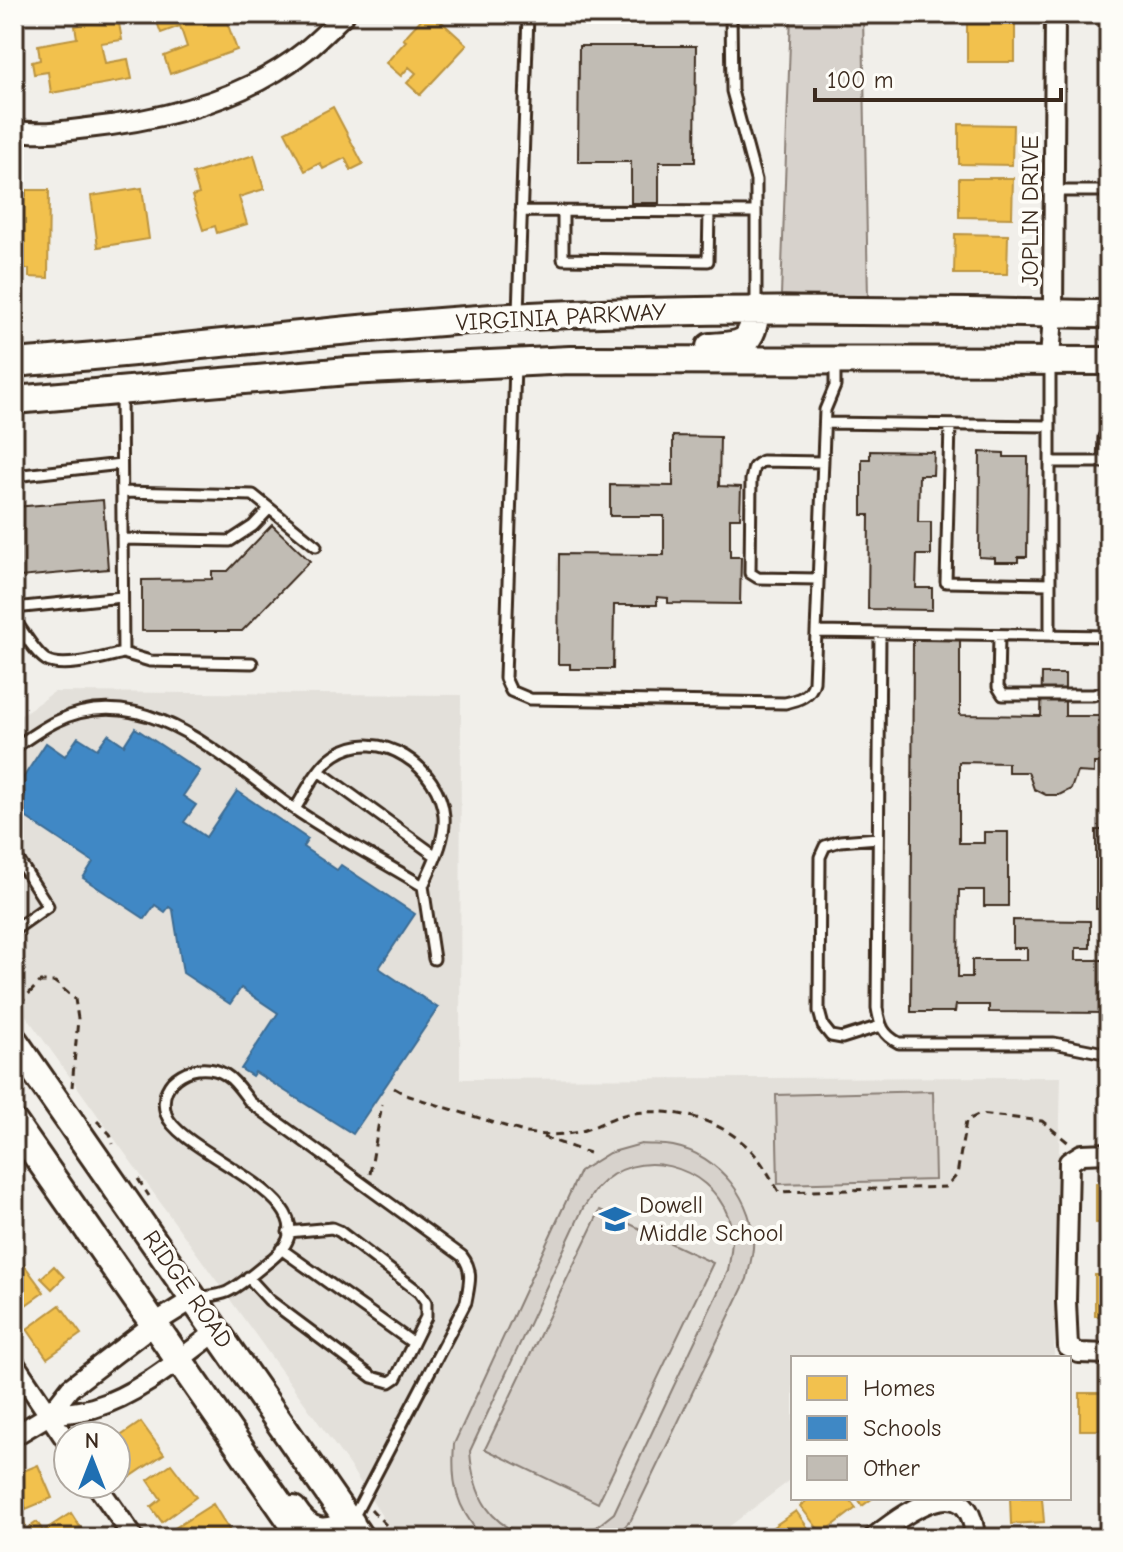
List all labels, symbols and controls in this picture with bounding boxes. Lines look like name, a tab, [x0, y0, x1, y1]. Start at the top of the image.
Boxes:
scale bar	[815, 52, 1061, 102]
text: 100 m	[827, 66, 894, 94]
street label: JOPLIN DRIVE	[1016, 135, 1044, 287]
street label: VIRGINIA PARKWAY	[455, 297, 668, 336]
place label: Dowell Middle School	[639, 1191, 784, 1247]
school or university icon: Dowell Middle School	[598, 1202, 632, 1236]
street label: RIDGE ROAD	[137, 1225, 239, 1353]
legend	[791, 1356, 1071, 1500]
text: Homes	[863, 1374, 935, 1402]
text: Schools	[863, 1414, 941, 1442]
north arrow	[52, 1420, 132, 1500]
text: N	[85, 1428, 99, 1454]
text: Other	[863, 1454, 920, 1482]

